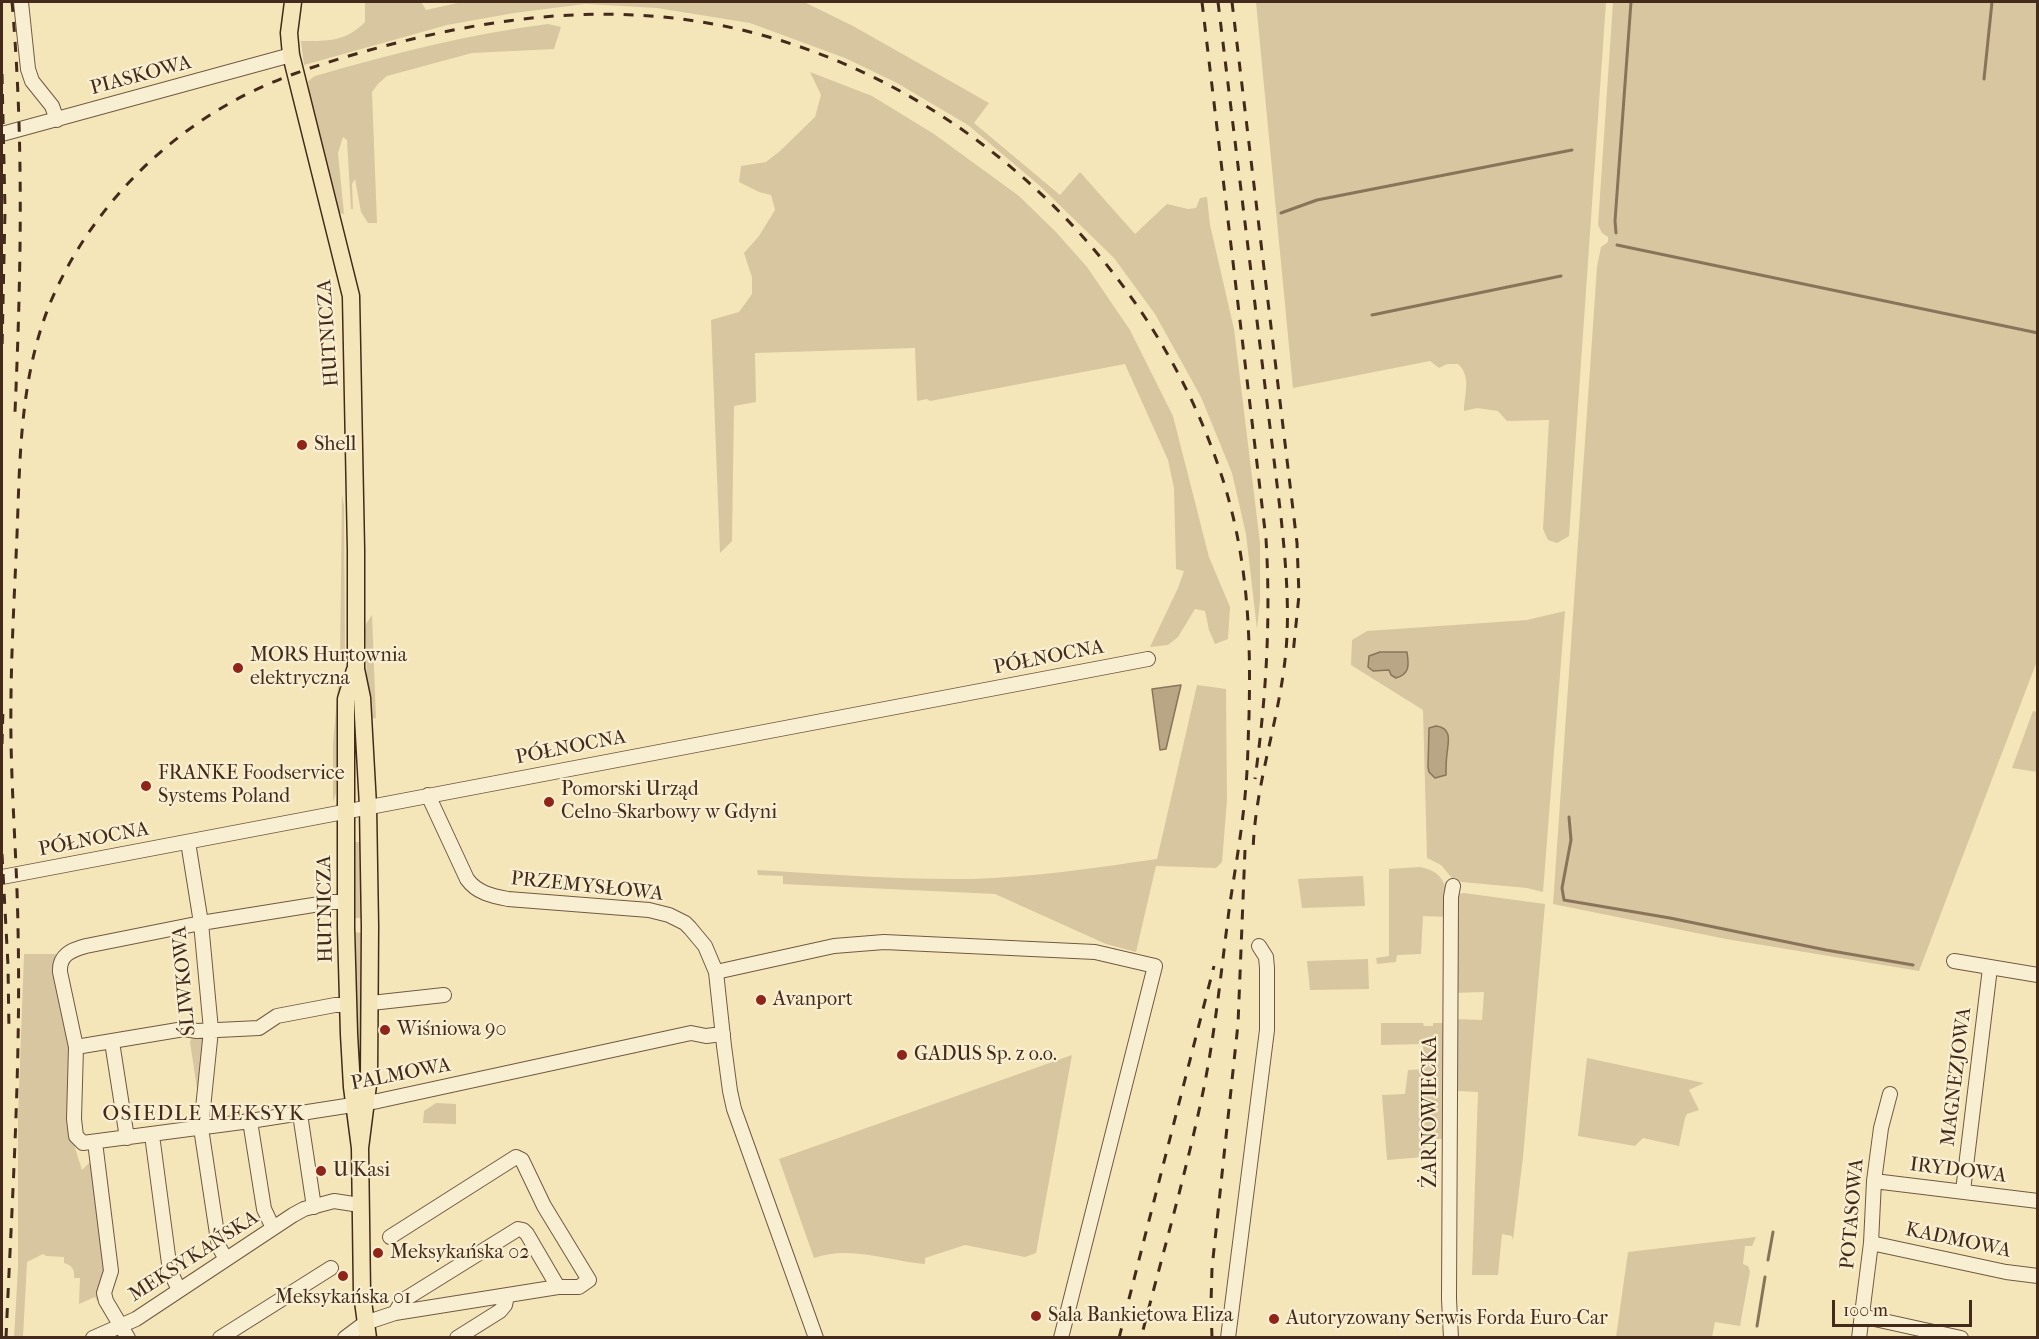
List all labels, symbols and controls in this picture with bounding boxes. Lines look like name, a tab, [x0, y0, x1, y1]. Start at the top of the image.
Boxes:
street label: PIASKOWA	[88, 51, 194, 101]
street label: HUTNICZA	[313, 279, 345, 387]
place label: Shell	[314, 433, 356, 457]
marker: Shell	[295, 438, 309, 452]
street label: PÓŁNOCNA	[992, 636, 1106, 680]
place label: MORS Hurtownia elektryczna	[250, 644, 407, 691]
marker: MORS Hurtownia elektryczna	[231, 661, 245, 675]
street label: PÓŁNOCNA	[514, 726, 628, 770]
place label: FRANKE Foodservice Systems Poland	[158, 762, 345, 809]
place label: Pomorski Urząd Celno-Skarbowy w Gdyni	[561, 778, 777, 825]
marker: FRANKE Foodservice Systems Poland	[139, 779, 153, 793]
marker: Pomorski Urząd Celno-Skarbowy w Gdyni	[542, 795, 556, 809]
street label: PÓŁNOCNA	[37, 818, 151, 862]
street label: HUTNICZA	[313, 855, 339, 963]
street label: PRZEMYSŁOWA	[509, 867, 665, 907]
street label: ŚLIWKOWA	[168, 925, 202, 1037]
place label: Avanport	[773, 988, 853, 1012]
marker: Avanport	[754, 993, 768, 1007]
street label: MAGNEZJOWA	[1937, 1006, 1977, 1148]
place label: Wiśniowa 90	[397, 1018, 507, 1042]
marker: Wiśniowa 90	[378, 1023, 392, 1037]
street label: ŻARNOWIECKA	[1419, 1036, 1443, 1188]
place label: GADUS Sp. z o.o.	[914, 1043, 1057, 1067]
marker: GADUS Sp. z o.o.	[895, 1048, 909, 1062]
street label: PALMOWA	[349, 1054, 453, 1096]
district label: OSIEDLE MEKSYK	[102, 1102, 306, 1128]
street label: IRYDOWA	[1908, 1153, 2008, 1189]
street label: POTASOWA	[1836, 1158, 1870, 1270]
place label: U Kasi	[333, 1159, 390, 1183]
marker: U Kasi	[314, 1164, 328, 1178]
street label: MEKSYKAŃSKA	[125, 1206, 263, 1308]
street label: KADMOWA	[1903, 1218, 2013, 1264]
place label: Meksykańska 02	[390, 1241, 529, 1265]
marker: Meksykańska 02	[371, 1246, 385, 1260]
marker: Meksykańska 01	[336, 1269, 350, 1283]
place label: Meksykańska 01	[275, 1286, 411, 1310]
scale bar	[1835, 1288, 1974, 1326]
text: 100 m	[1843, 1300, 1888, 1321]
place label: Sala Bankietowa Eliza	[1048, 1304, 1233, 1328]
place label: Autoryzowany Serwis Forda Euro-Car	[1286, 1307, 1608, 1331]
marker: Sala Bankietowa Eliza	[1029, 1309, 1043, 1323]
marker: Autoryzowany Serwis Forda Euro-Car	[1267, 1312, 1281, 1326]

